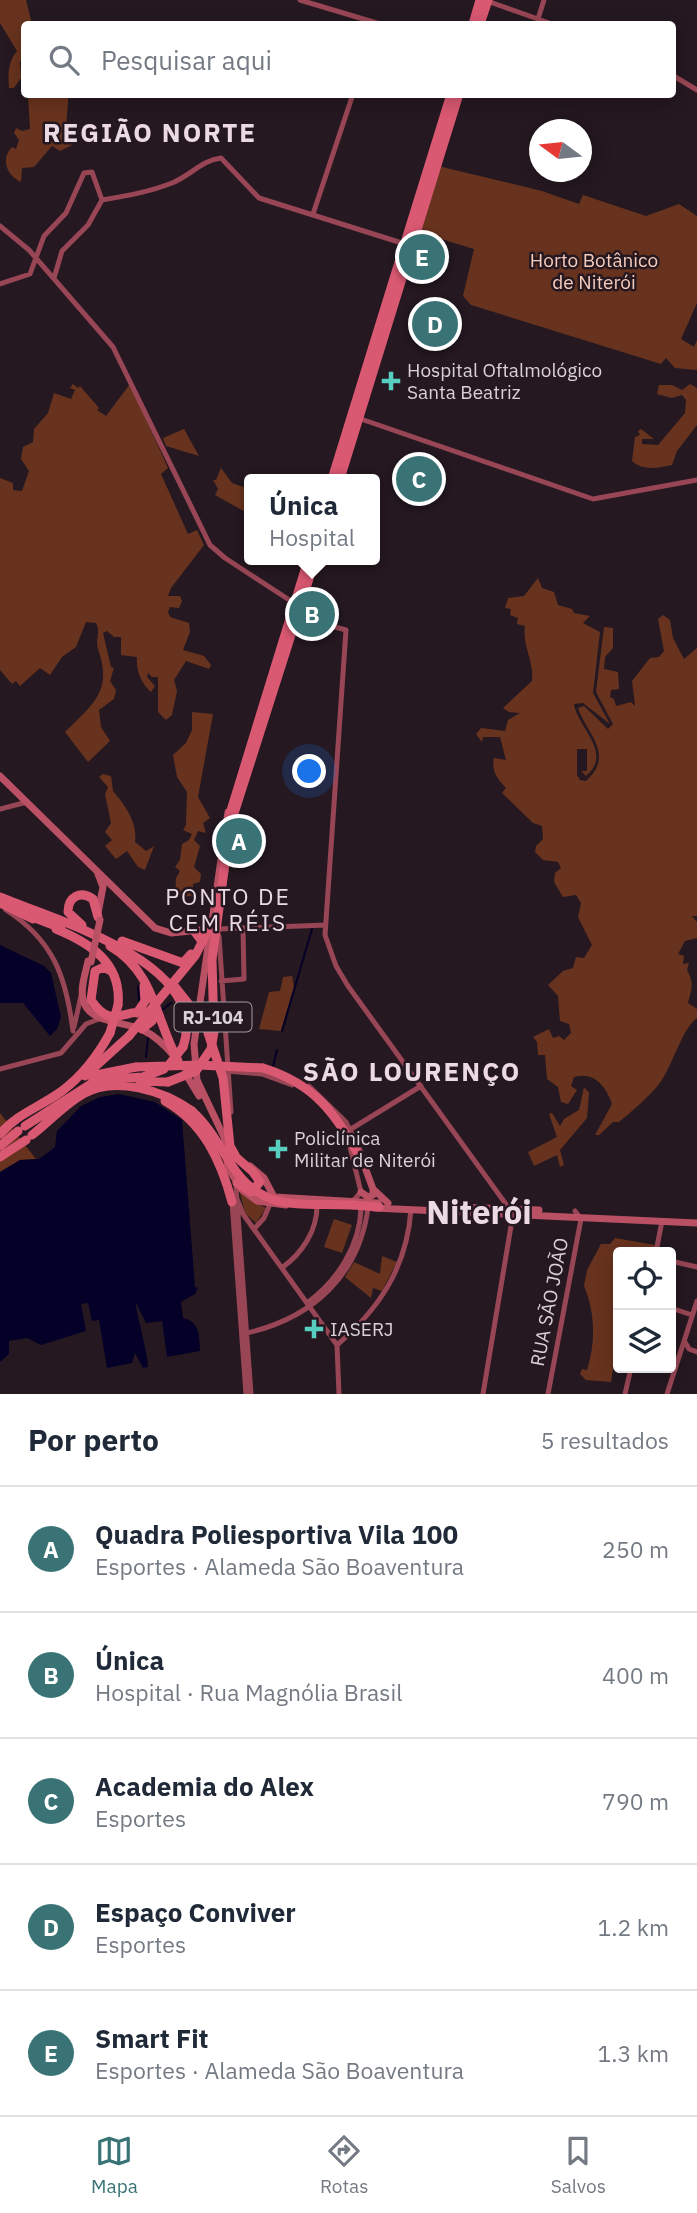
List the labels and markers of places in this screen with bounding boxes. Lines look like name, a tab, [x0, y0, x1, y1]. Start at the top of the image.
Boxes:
pin: E	[399, 231, 445, 283]
pin: D	[412, 298, 458, 350]
place label: Hospital Oftalmológico Santa Beatriz	[407, 358, 602, 404]
marker: Hospital Oftalmológico Santa Beatriz	[381, 371, 401, 391]
pin: C	[396, 453, 442, 505]
pin: B	[289, 588, 335, 640]
pin: A	[216, 815, 262, 867]
place label: Policlínica Militar de Niterói	[294, 1126, 436, 1172]
marker: Policlínica Militar de Niterói	[268, 1139, 288, 1159]
place label: IASERJ	[330, 1317, 393, 1341]
marker: IASERJ	[304, 1319, 324, 1339]

